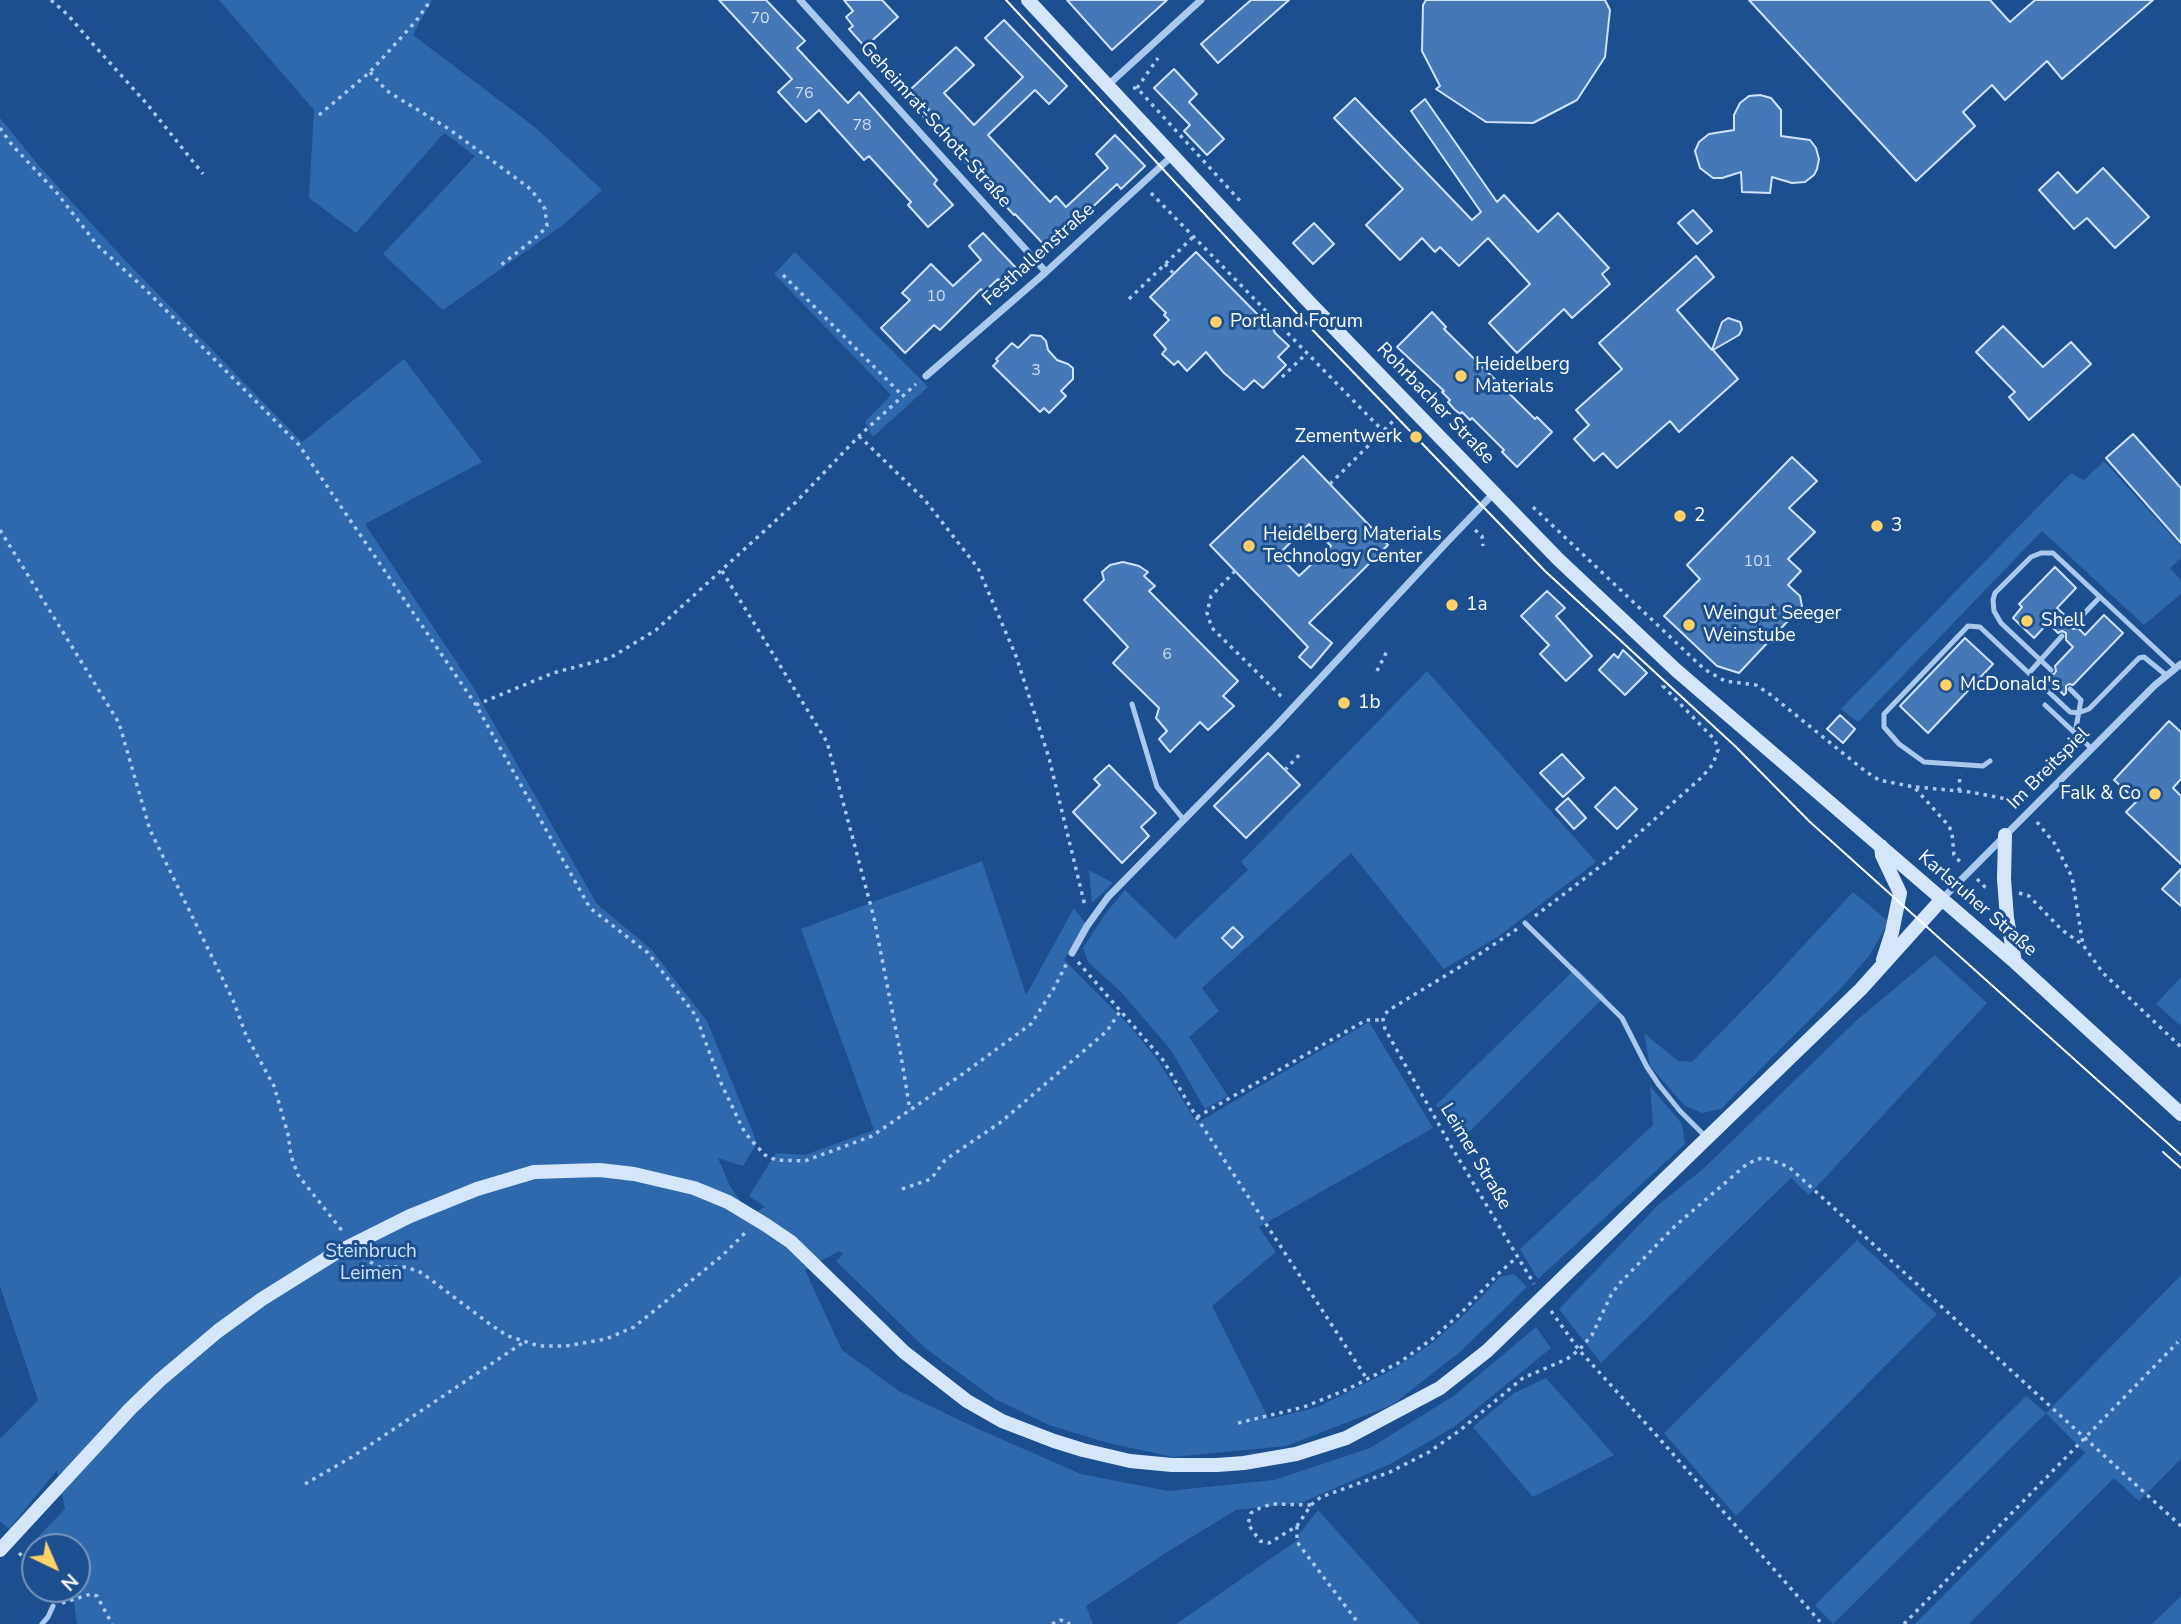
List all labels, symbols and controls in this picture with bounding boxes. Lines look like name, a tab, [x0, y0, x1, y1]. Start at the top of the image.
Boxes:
house number: 70	[750, 9, 770, 29]
street label: Geheimrat-Schott-Straße	[854, 37, 1016, 213]
house number: 76	[794, 84, 814, 104]
house number: 78	[852, 116, 872, 136]
street label: Festhallenstraße	[978, 199, 1100, 311]
house number: 10	[926, 287, 946, 307]
place label: Portland Forum	[1230, 311, 1363, 333]
marker: Portland Forum	[1208, 314, 1224, 330]
street label: Rohrbacher Straße	[1371, 339, 1499, 469]
place label: Heidelberg Materials	[1475, 354, 1570, 398]
house number: 3	[1031, 361, 1041, 381]
marker: Heidelberg Materials	[1453, 368, 1469, 384]
place label: Zementwerk	[1295, 426, 1402, 448]
marker: Zementwerk	[1408, 429, 1424, 445]
place label: 2	[1694, 505, 1705, 527]
marker: 2	[1672, 508, 1688, 524]
place label: 3	[1891, 515, 1902, 537]
marker: 3	[1869, 518, 1885, 534]
place label: Heidelberg Materials Technology Center	[1263, 524, 1442, 568]
marker: Heidelberg Materials Technology Center	[1241, 538, 1257, 554]
house number: 101	[1744, 552, 1772, 572]
place label: 1a	[1466, 594, 1487, 616]
marker: 1a	[1444, 597, 1460, 613]
place label: Weingut Seeger Weinstube	[1703, 603, 1841, 647]
place label: Shell	[2041, 610, 2085, 632]
marker: Shell	[2019, 613, 2035, 629]
marker: Weingut Seeger Weinstube	[1681, 617, 1697, 633]
house number: 6	[1162, 645, 1172, 665]
place label: McDonald's	[1960, 674, 2061, 696]
marker: McDonald's	[1938, 677, 1954, 693]
place label: 1b	[1358, 692, 1380, 714]
marker: 1b	[1336, 695, 1352, 711]
street label: Im Breitspiel	[2003, 723, 2095, 815]
place label: Falk & Co	[2060, 783, 2141, 805]
marker: Falk & Co	[2147, 786, 2163, 802]
street label: Karlsruher Straße	[1913, 846, 2041, 962]
street label: Leimer Straße	[1434, 1100, 1516, 1214]
park label: Steinbruch Leimen	[325, 1241, 417, 1285]
north arrow	[21, 1533, 91, 1603]
text: N	[55, 1567, 83, 1596]

